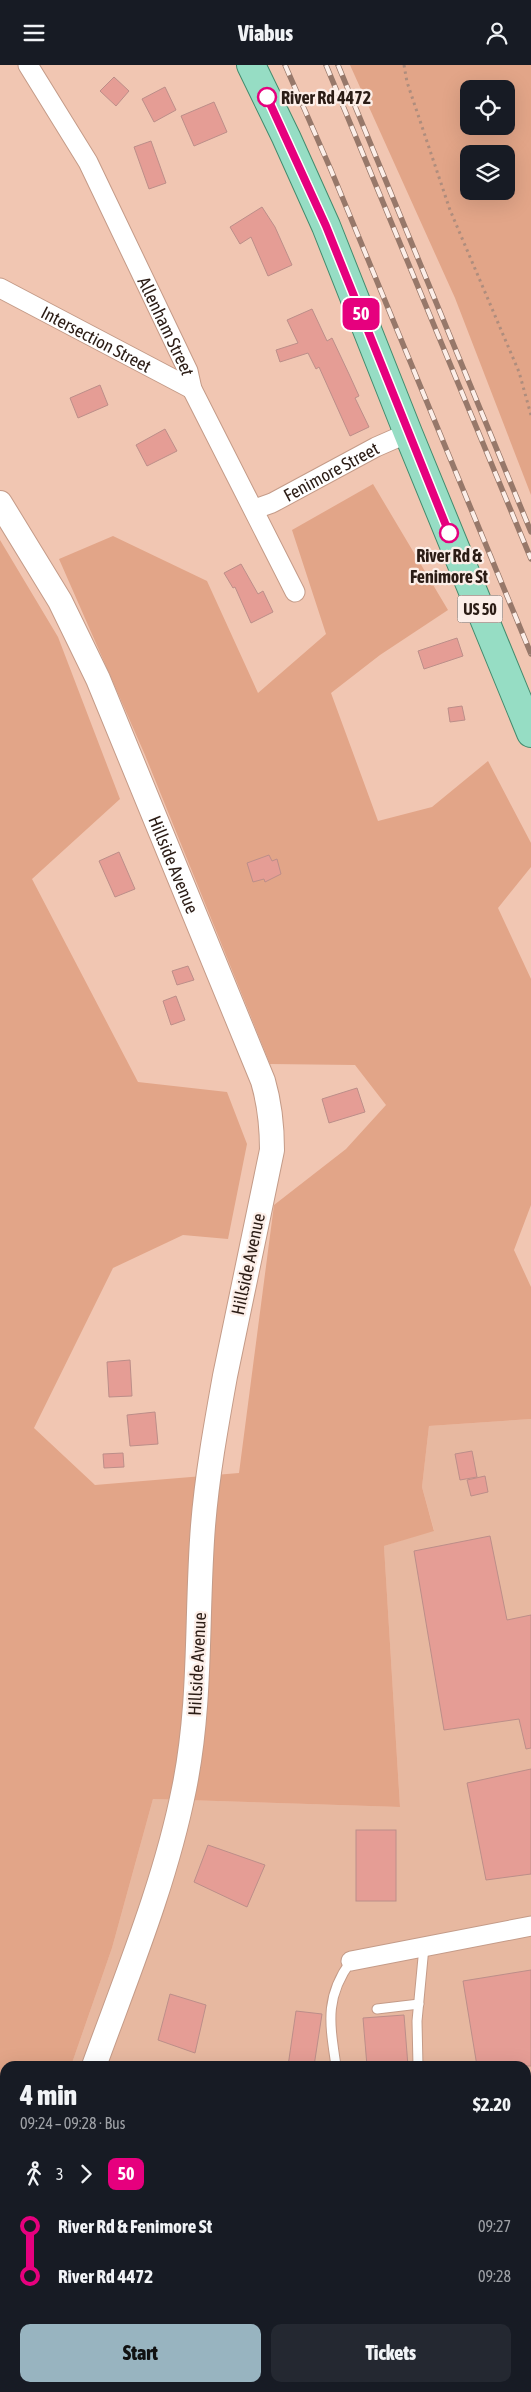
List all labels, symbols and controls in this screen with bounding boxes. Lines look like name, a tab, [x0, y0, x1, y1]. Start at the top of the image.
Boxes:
icon: menu	[20, 19, 48, 47]
icon: person	[483, 19, 511, 47]
text: Viabus	[238, 20, 293, 46]
map controls	[460, 80, 515, 200]
button: locate	[460, 80, 515, 135]
marker: River Rd 4472	[257, 87, 277, 107]
place label: River Rd 4472	[281, 87, 371, 108]
button: layers	[460, 145, 515, 200]
street label: Allenham Street	[134, 273, 199, 377]
line badge: 50	[338, 298, 384, 330]
street label: Intersection Street	[38, 301, 155, 376]
text: 50	[353, 303, 369, 324]
street label: Fenimore Street	[280, 437, 382, 505]
marker: River Rd & Fenimore St	[439, 523, 459, 543]
place label: River Rd & Fenimore St	[410, 545, 489, 587]
road number: US 50	[458, 595, 502, 623]
street label: Hillside Avenue	[145, 812, 203, 916]
street label: Hillside Avenue	[227, 1211, 269, 1317]
street label: Hillside Avenue	[184, 1612, 210, 1716]
text: 4 min	[20, 2079, 77, 2111]
text: $2.20	[473, 2093, 511, 2115]
text: 09:24 – 09:28 · Bus	[20, 2114, 125, 2132]
icon: walk	[20, 2160, 48, 2188]
icon: forward	[72, 2160, 100, 2188]
text: 50	[118, 2163, 134, 2184]
text: 3	[56, 2165, 64, 2183]
text: River Rd & Fenimore St	[58, 2215, 212, 2237]
text: 09:27	[478, 2217, 511, 2235]
text: River Rd 4472	[58, 2265, 153, 2287]
text: 09:28	[478, 2267, 511, 2285]
button: Start	[20, 2324, 261, 2382]
button: Tickets	[271, 2324, 511, 2382]

